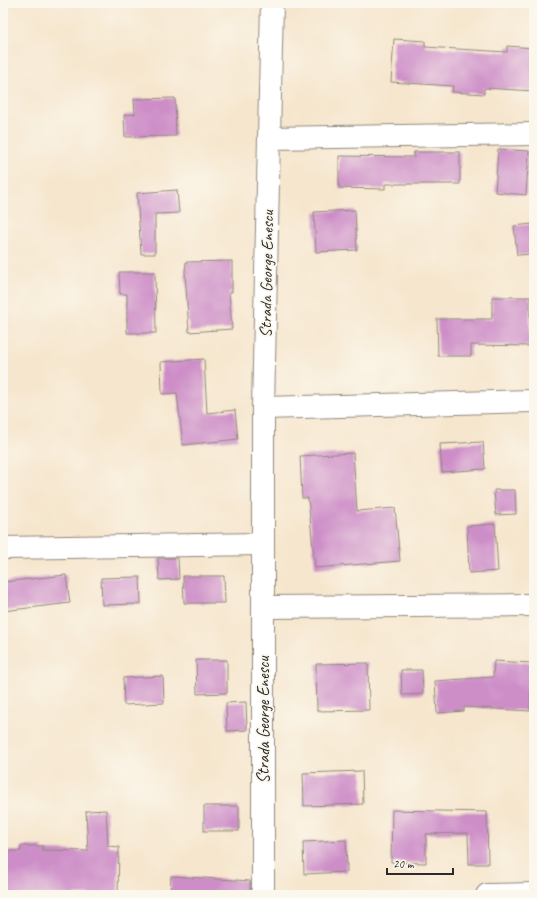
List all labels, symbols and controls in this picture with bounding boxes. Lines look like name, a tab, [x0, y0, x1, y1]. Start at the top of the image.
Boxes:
street label: Strada George Enescu	[255, 209, 278, 338]
street label: Strada George Enescu	[253, 655, 274, 784]
scale bar	[387, 850, 453, 876]
text: 20 m	[393, 856, 415, 872]

